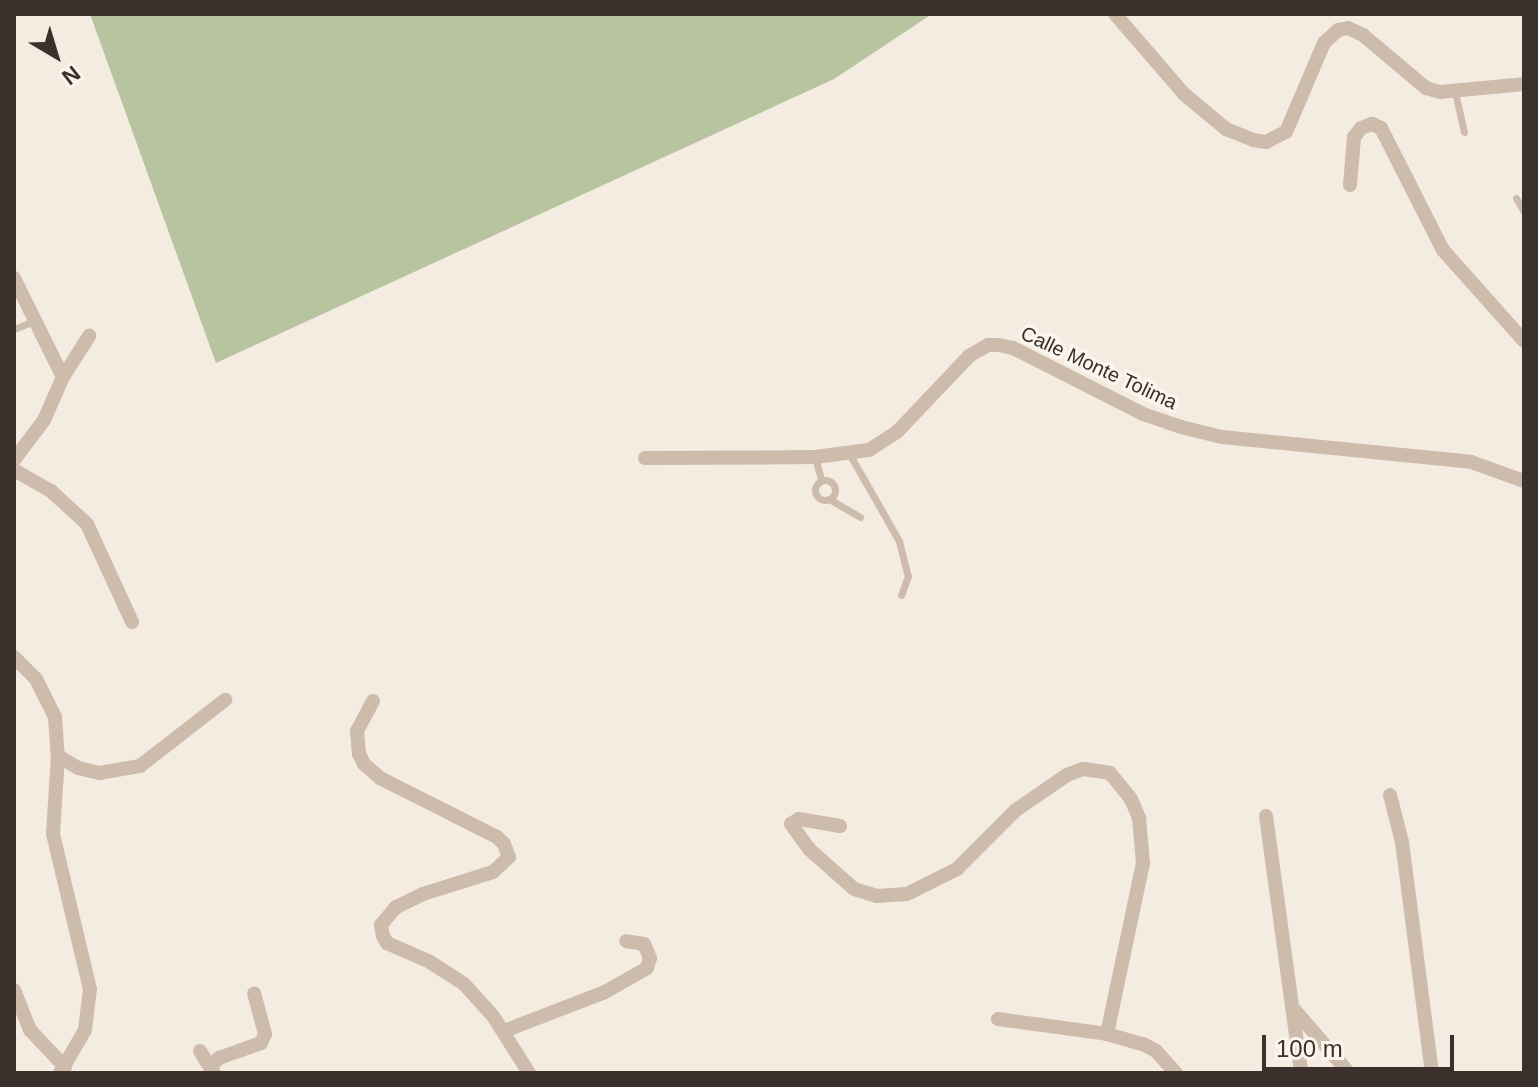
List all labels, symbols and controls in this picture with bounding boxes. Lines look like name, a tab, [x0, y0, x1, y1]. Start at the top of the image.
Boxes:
north arrow	[16, 16, 96, 96]
text: N	[57, 61, 85, 90]
street label: Calle Monte Tolima	[1017, 321, 1181, 415]
scale bar	[1266, 1019, 1458, 1069]
text: 100 m	[1276, 1035, 1343, 1062]

